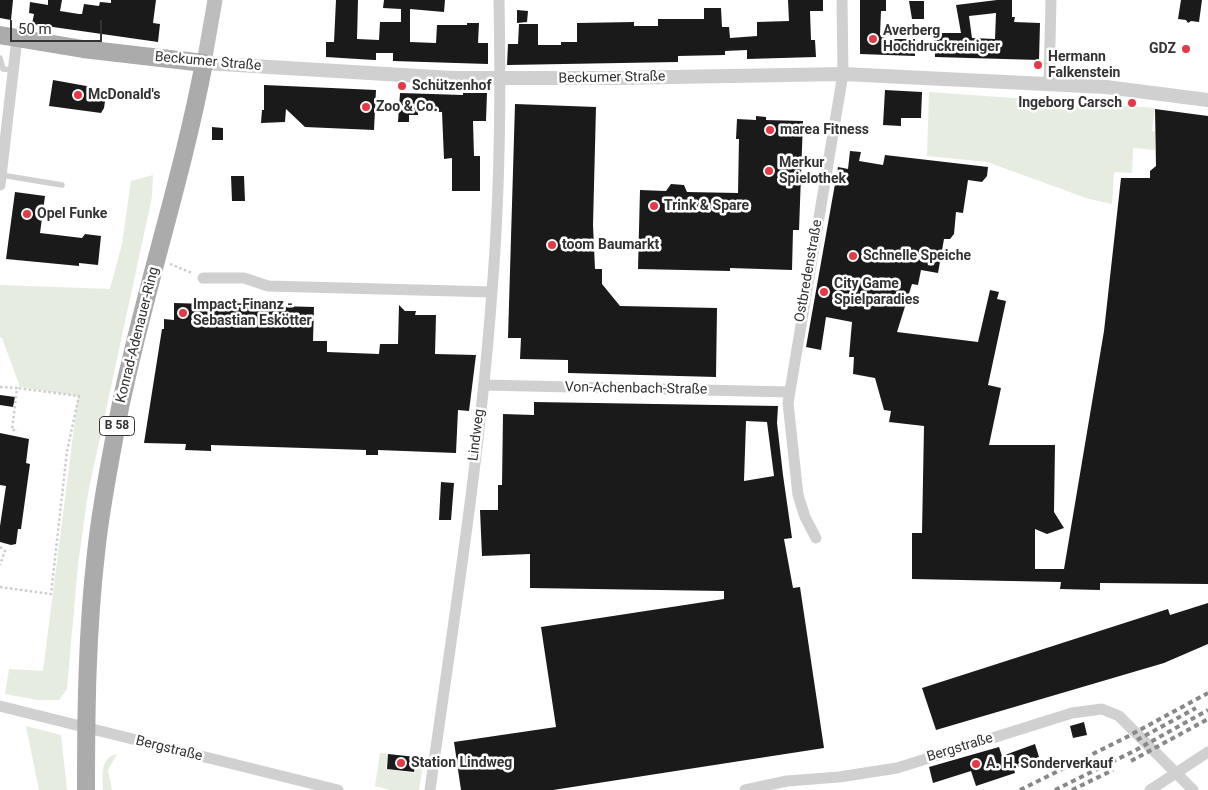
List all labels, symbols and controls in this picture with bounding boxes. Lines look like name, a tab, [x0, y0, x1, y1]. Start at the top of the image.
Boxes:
scale bar	[12, 10, 105, 42]
text: 50 m	[18, 20, 52, 38]
place label: Averberg Hochdruckreiniger	[883, 23, 1000, 56]
marker: Averberg Hochdruckreiniger	[867, 33, 879, 45]
place label: GDZ	[1149, 41, 1176, 57]
marker: GDZ	[1180, 43, 1192, 55]
street label: Beckumer Straße	[154, 49, 262, 75]
place label: Hermann Falkenstein	[1048, 49, 1120, 82]
marker: Hermann Falkenstein	[1032, 59, 1044, 71]
street label: Beckumer Straße	[558, 69, 666, 87]
place label: Schützenhof	[412, 78, 492, 94]
marker: Schützenhof	[396, 80, 408, 92]
place label: McDonald's	[88, 87, 160, 103]
marker: McDonald's	[72, 89, 84, 101]
place label: Ingeborg Carsch	[1018, 95, 1122, 111]
marker: Ingeborg Carsch	[1126, 97, 1138, 109]
place label: Zoo & Co.	[376, 99, 437, 115]
marker: Zoo & Co.	[360, 101, 372, 113]
place label: marea Fitness	[780, 122, 869, 138]
marker: marea Fitness	[764, 124, 776, 136]
place label: Merkur Spielothek	[779, 155, 846, 188]
marker: Merkur Spielothek	[763, 165, 775, 177]
place label: Trink & Spare	[664, 198, 749, 214]
marker: Trink & Spare	[648, 200, 660, 212]
place label: Opel Funke	[37, 206, 107, 222]
marker: Opel Funke	[21, 208, 33, 220]
street label: Ostbredenstraße	[792, 218, 826, 324]
place label: toom Baumarkt	[562, 237, 659, 253]
marker: toom Baumarkt	[546, 239, 558, 251]
place label: Schnelle Speiche	[863, 248, 971, 264]
marker: Schnelle Speiche	[847, 250, 859, 262]
street label: Konrad-Adenauer-Ring	[113, 265, 163, 405]
place label: City Game Spielparadies	[834, 276, 920, 308]
marker: City Game Spielparadies	[818, 286, 830, 298]
place label: Impact-Finanz - Sebastian Eskötter	[193, 297, 312, 330]
marker: Impact-Finanz - Sebastian Eskötter	[177, 307, 189, 319]
street label: Von-Achenbach-Straße	[565, 379, 707, 399]
street label: Lindweg	[465, 408, 489, 462]
road number: B 58	[100, 416, 134, 436]
street label: Bergstraße	[925, 730, 995, 766]
street label: Bergstraße	[134, 733, 204, 765]
place label: Station Lindweg	[411, 755, 512, 771]
place label: A. H. Sonderverkauf	[986, 756, 1113, 772]
marker: Station Lindweg	[395, 757, 407, 769]
marker: A. H. Sonderverkauf	[970, 758, 982, 770]

